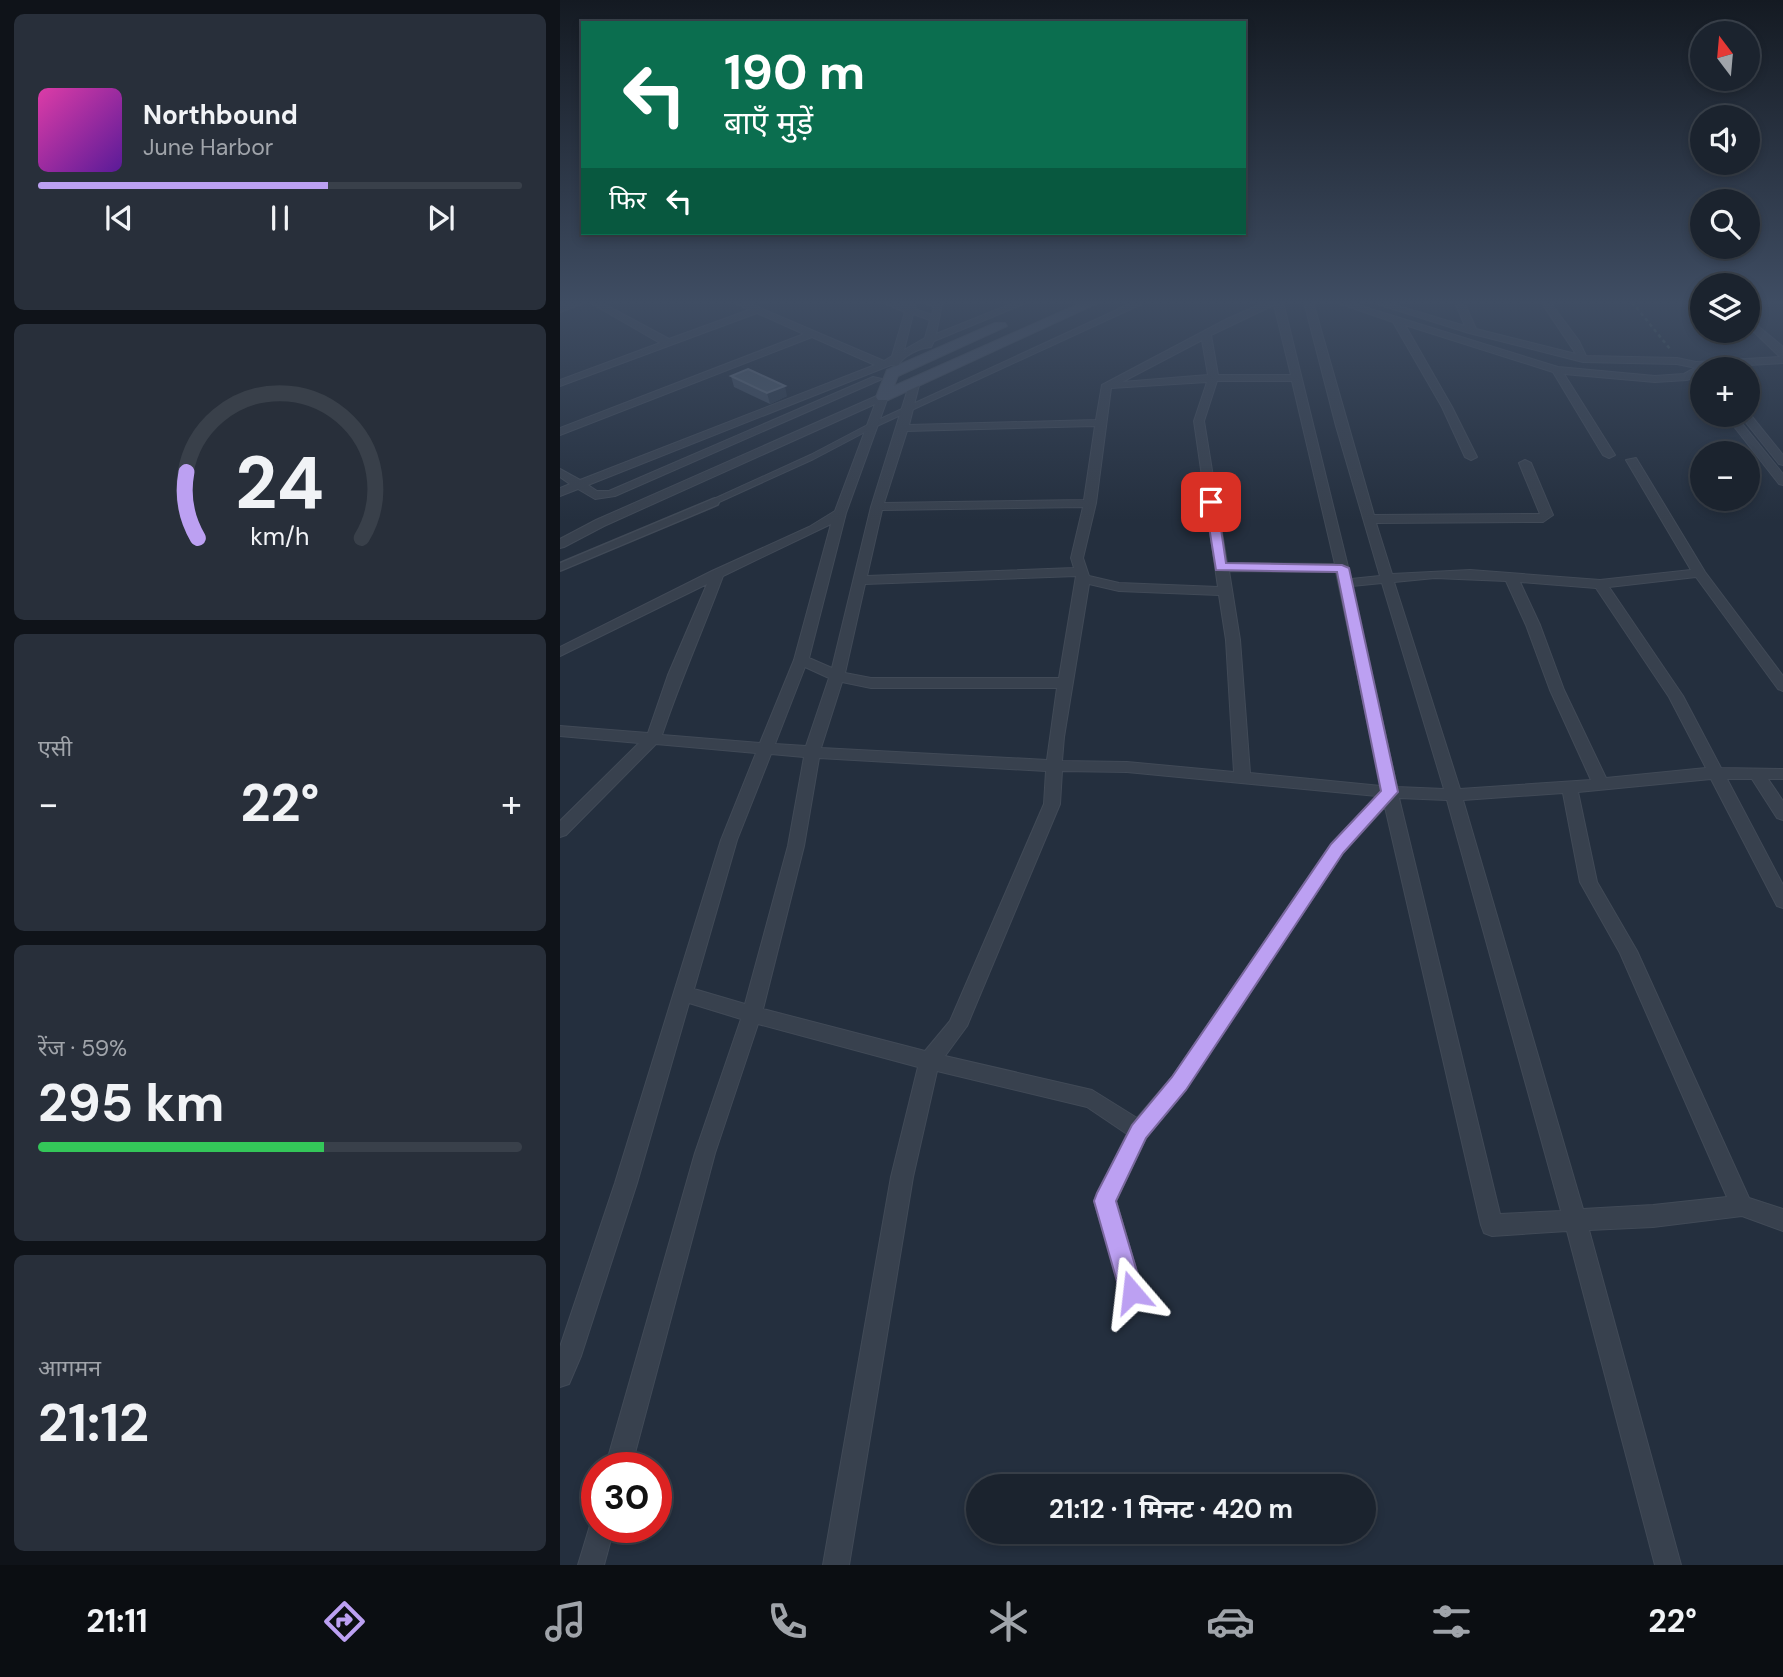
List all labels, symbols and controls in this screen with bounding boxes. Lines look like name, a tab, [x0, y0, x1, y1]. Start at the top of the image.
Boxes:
north arrow	[1690, 21, 1760, 91]
map controls	[1690, 21, 1760, 511]
text: 190 m	[724, 40, 865, 104]
icon: left	[609, 49, 700, 140]
text: Northbound	[143, 98, 298, 132]
text: बाएँ मुड़ें	[724, 102, 813, 144]
button: sound	[1690, 105, 1760, 175]
text: June Harbor	[143, 132, 273, 162]
icon: left	[660, 182, 698, 220]
text: फिर	[609, 183, 646, 217]
button: search	[1690, 189, 1760, 259]
icon: previous	[100, 199, 138, 237]
icon: pause	[261, 199, 299, 237]
icon: next	[422, 199, 460, 237]
button: layers	[1690, 273, 1760, 343]
button: +	[1690, 357, 1760, 427]
text: 24	[236, 437, 324, 532]
button: −	[1690, 441, 1760, 511]
pin	[1181, 472, 1241, 532]
icon: arrive	[1192, 483, 1230, 521]
text: km/h	[250, 520, 310, 553]
text: एसी	[38, 733, 72, 763]
text: 22°	[241, 769, 319, 837]
text: −	[38, 779, 59, 829]
text: +	[501, 779, 522, 829]
text: रेंज · 59%	[38, 1033, 127, 1063]
text: 295 km	[38, 1069, 224, 1137]
position arrow	[1095, 1255, 1169, 1329]
text: आगमन	[38, 1353, 101, 1383]
text: 21:12	[38, 1389, 149, 1457]
speed limit sign: 30	[581, 1452, 672, 1543]
text: 21:12 · 1 मिनट · 420 m	[1049, 1492, 1293, 1526]
icon: directions	[320, 1597, 369, 1646]
icon: music	[541, 1597, 590, 1646]
icon: phone	[763, 1597, 812, 1646]
icon: climate	[984, 1597, 1033, 1646]
icon: car	[1206, 1597, 1255, 1646]
icon: filters	[1427, 1597, 1476, 1646]
text: 21:11	[86, 1600, 148, 1642]
text: 22°	[1648, 1600, 1697, 1642]

